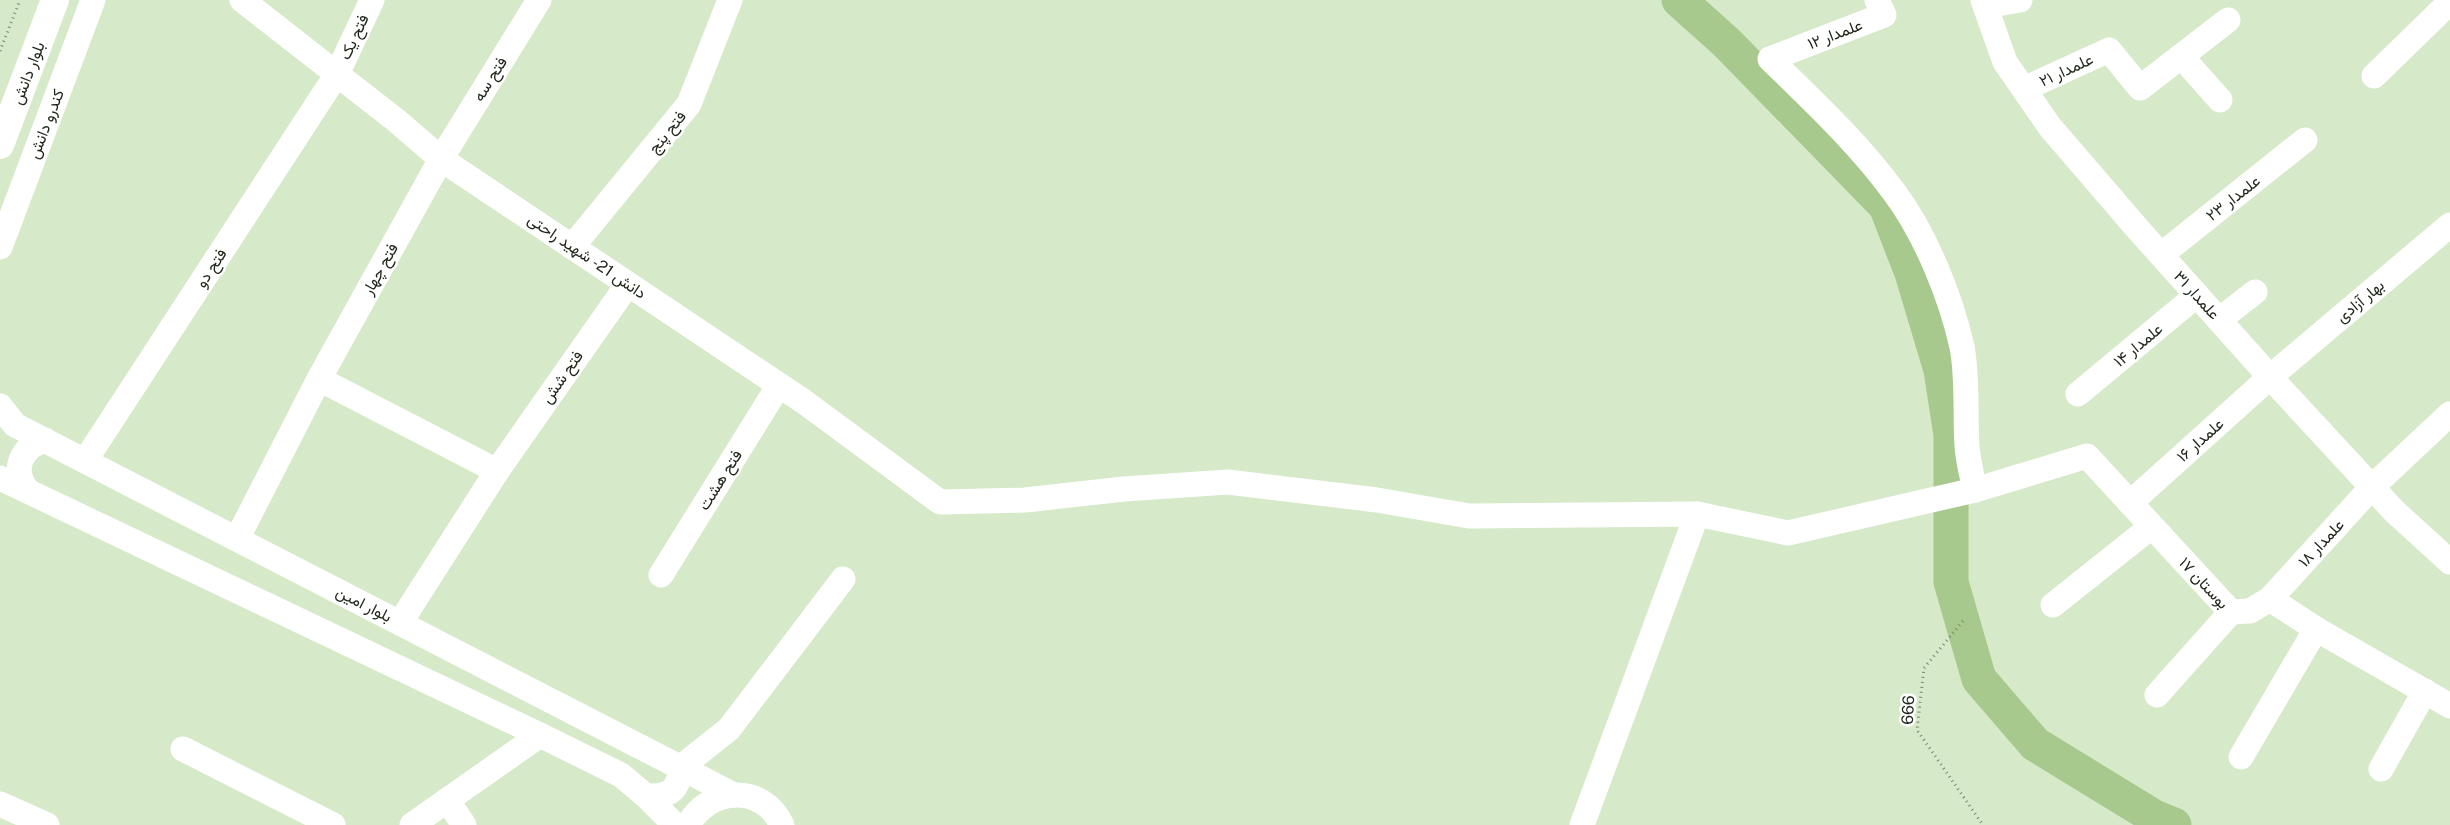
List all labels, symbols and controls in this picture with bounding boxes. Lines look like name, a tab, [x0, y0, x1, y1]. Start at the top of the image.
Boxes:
street label: فتح یک	[335, 11, 375, 64]
street label: علمدار ۱۲	[1805, 15, 1865, 54]
street label: بلوار دانش	[7, 39, 50, 107]
street label: علمدار ۲۱	[2036, 49, 2096, 92]
street label: فتح سه	[469, 53, 513, 106]
street label: کندرو دانش	[24, 87, 69, 162]
street label: فتح پنج	[644, 107, 691, 158]
street label: علمدار ۲۳	[2202, 171, 2264, 226]
street label: دانش 21 - شهید راحتی	[524, 209, 650, 304]
street label: فتح چهار	[358, 240, 404, 300]
street label: فتح دو	[191, 245, 232, 292]
street label: علمدار ۳۱	[2169, 267, 2224, 324]
street label: بهار آزادی	[2332, 275, 2389, 327]
street label: علمدار ۱۴	[2110, 319, 2167, 372]
street label: فتح شش	[537, 347, 589, 408]
street label: علمدار ۱۶	[2173, 414, 2228, 467]
street label: فتح هشت	[694, 446, 748, 515]
street label: علمدار ۱۸	[2294, 515, 2349, 571]
street label: بوستان ۱۷	[2175, 553, 2233, 613]
street label: بلوار امین	[332, 582, 395, 627]
street label: 666	[1898, 695, 1918, 725]

